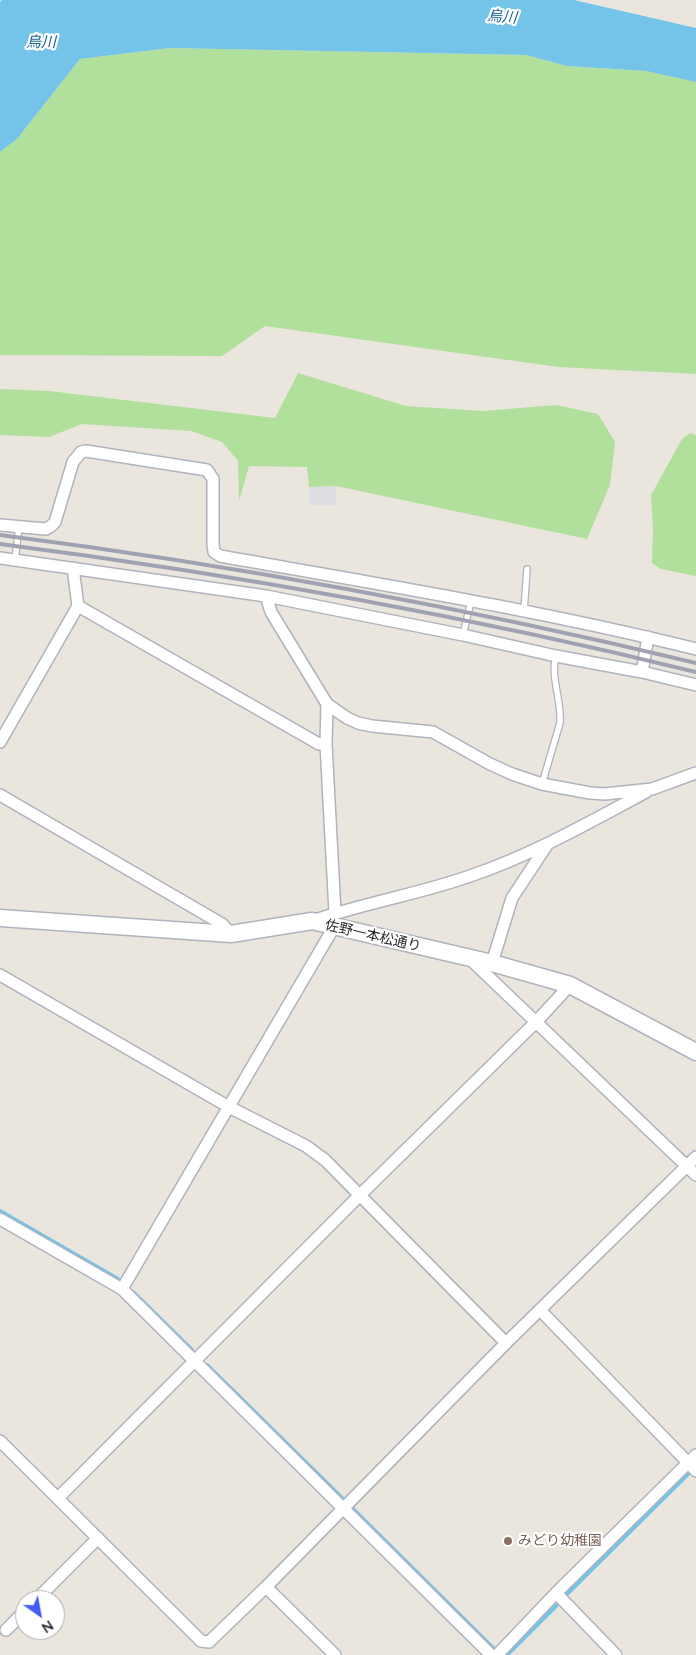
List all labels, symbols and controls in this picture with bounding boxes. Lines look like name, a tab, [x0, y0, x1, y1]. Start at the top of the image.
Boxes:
water label: 烏川	[486, 7, 518, 27]
water label: 烏川	[26, 33, 56, 51]
street label: 佐野一本松通り	[323, 917, 423, 955]
place label: みどり幼稚園	[518, 1533, 602, 1549]
marker: みどり幼稚園	[502, 1535, 514, 1547]
north arrow	[15, 1590, 65, 1640]
text: N	[38, 1616, 57, 1637]

